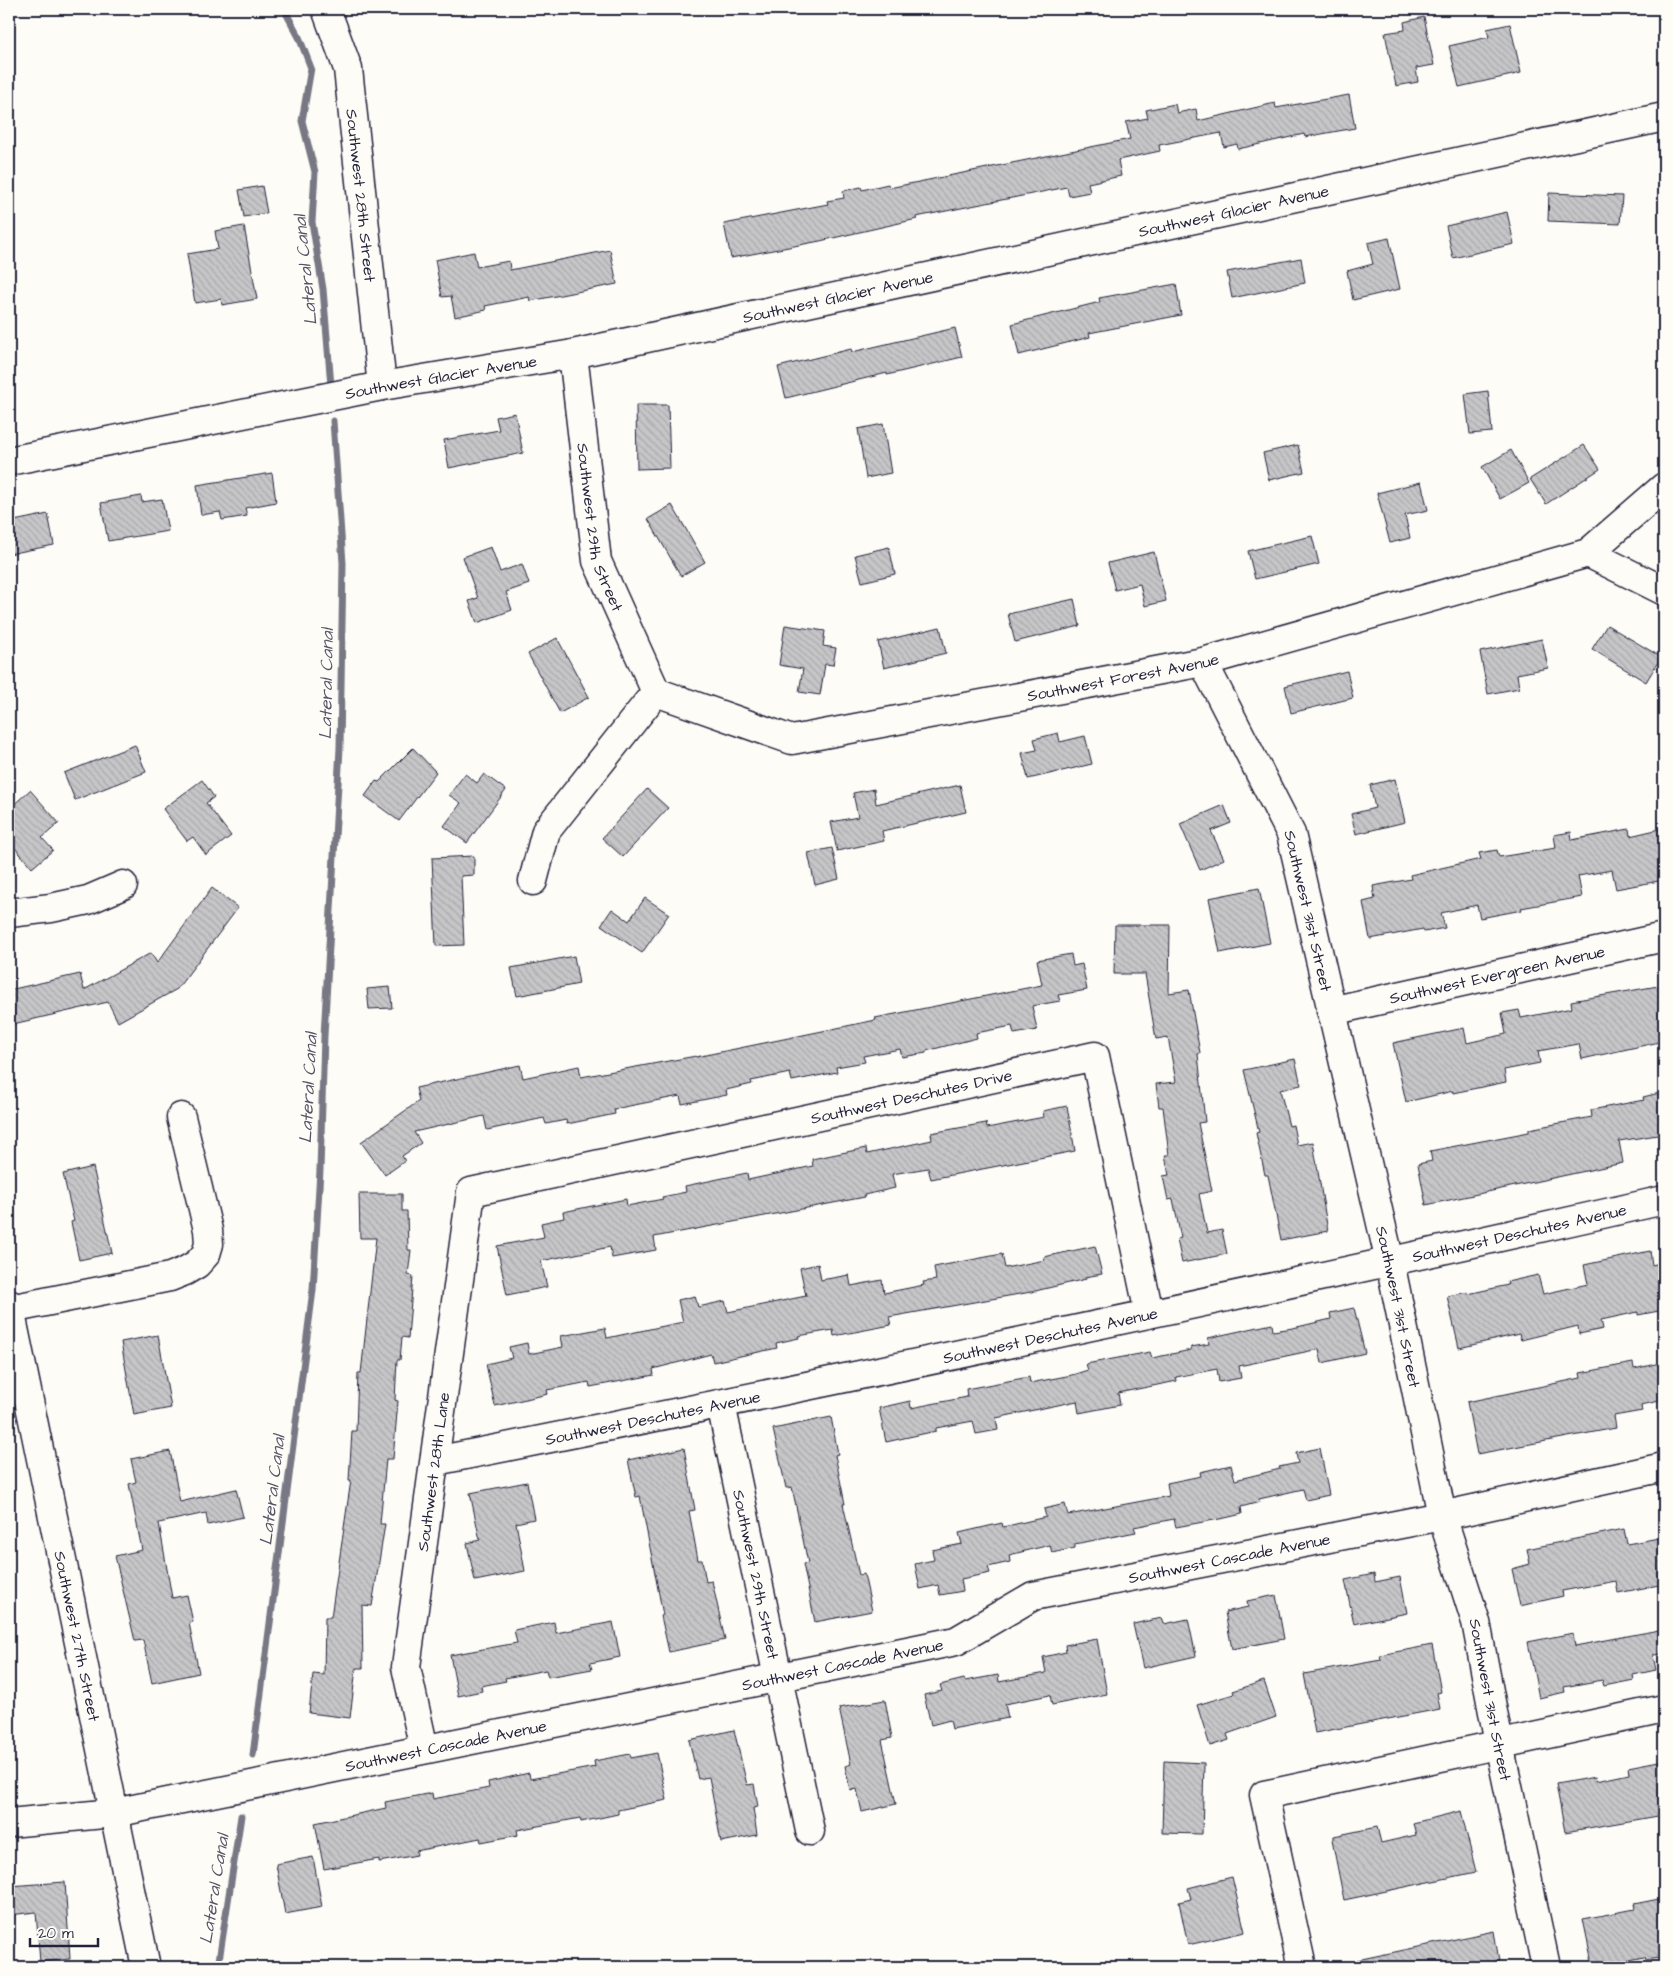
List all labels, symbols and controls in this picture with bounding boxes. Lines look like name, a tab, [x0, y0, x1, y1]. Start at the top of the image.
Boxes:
street label: Southwest 28th Street	[340, 108, 381, 284]
street label: Southwest Glacier Avenue	[1136, 180, 1331, 243]
water label: Lateral Canal	[287, 211, 324, 326]
street label: Southwest Glacier Avenue	[741, 266, 936, 329]
street label: Southwest Glacier Avenue	[343, 350, 539, 405]
street label: Southwest 29th Street	[571, 442, 629, 616]
water label: Lateral Canal	[313, 626, 340, 740]
street label: Southwest Forest Avenue	[1025, 648, 1222, 707]
street label: Southwest 31st Street	[1279, 828, 1337, 994]
street label: Southwest Evergreen Avenue	[1387, 940, 1607, 1010]
water label: Lateral Canal	[293, 1030, 324, 1144]
street label: Southwest Deschutes Drive	[809, 1064, 1015, 1130]
street label: Southwest Deschutes Avenue	[1410, 1199, 1629, 1268]
street label: Southwest 31st Street	[1370, 1224, 1426, 1390]
street label: Southwest Deschutes Avenue	[941, 1302, 1160, 1369]
street label: Southwest Deschutes Avenue	[543, 1386, 763, 1451]
street label: Southwest 28th Lane	[412, 1391, 456, 1553]
water label: Lateral Canal	[253, 1431, 292, 1547]
street label: Southwest 29th Street	[727, 1488, 784, 1662]
street label: Southwest Cascade Avenue	[1127, 1528, 1333, 1589]
street label: Southwest 27th Street	[48, 1549, 105, 1724]
street label: Southwest 31st Street	[1464, 1617, 1517, 1783]
street label: Southwest Cascade Avenue	[740, 1634, 946, 1696]
street label: Southwest Cascade Avenue	[343, 1715, 549, 1778]
water label: Lateral Canal	[193, 1830, 236, 1946]
scale bar	[30, 1916, 98, 1948]
text: 20 m	[38, 1923, 74, 1944]

